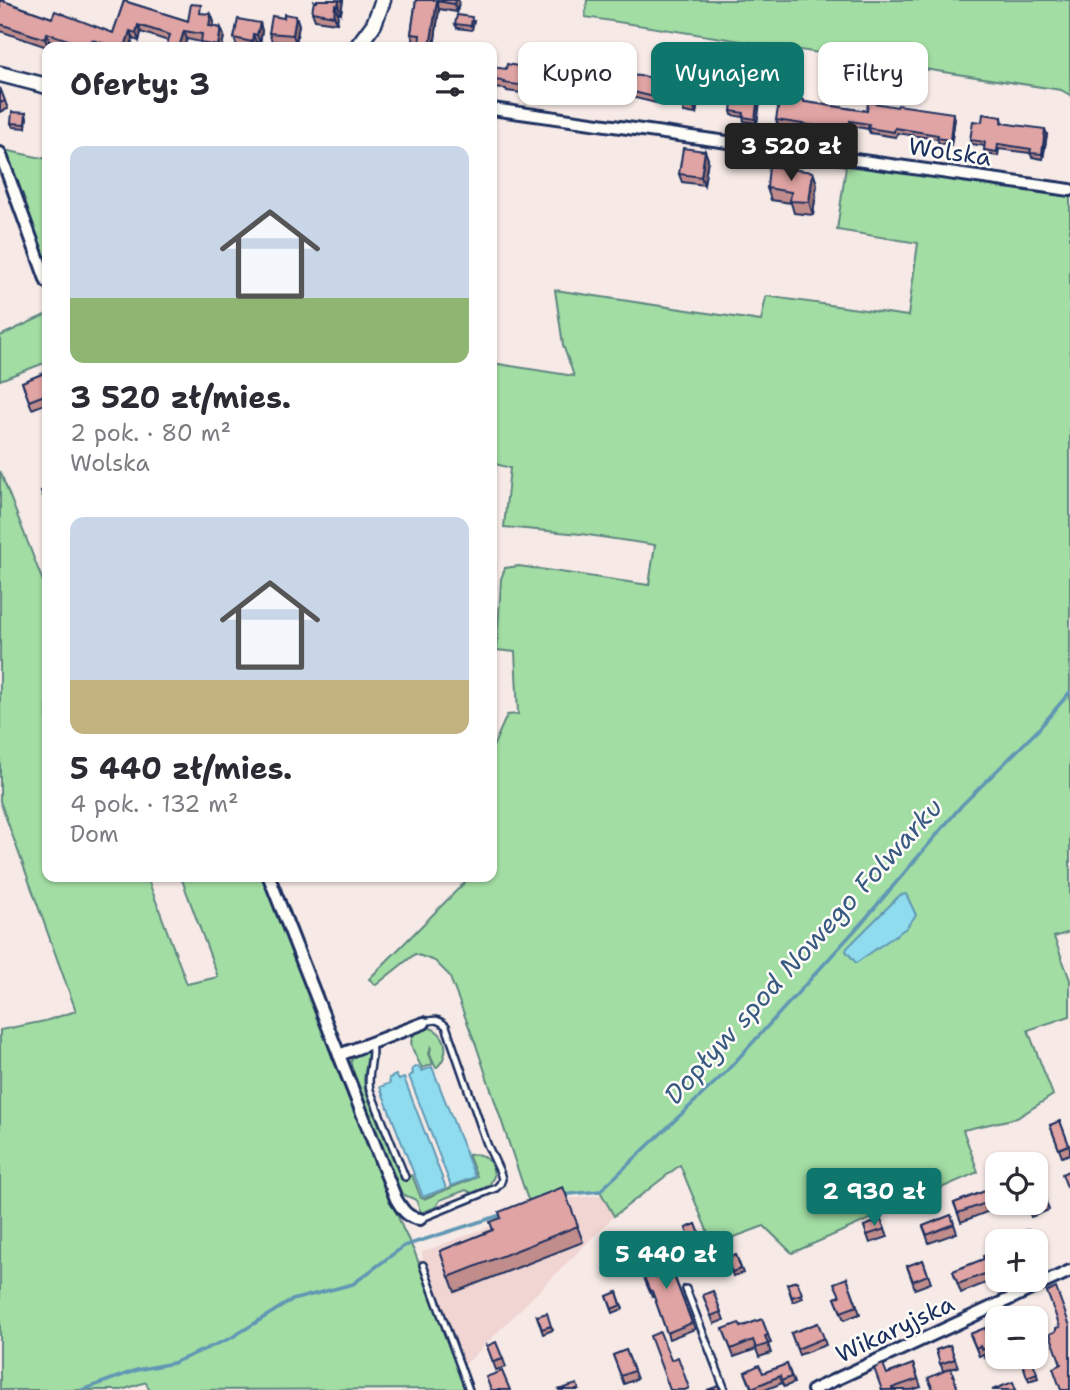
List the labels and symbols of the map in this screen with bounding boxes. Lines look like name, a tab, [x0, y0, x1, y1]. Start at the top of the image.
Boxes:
pin: 3 520 zł	[719, 124, 863, 183]
street label: Wolska	[907, 130, 994, 174]
water label: Dopływ spod Nowego Folwarku	[656, 790, 950, 1111]
pin: 2 930 zł	[802, 1168, 946, 1228]
pin: 5 440 zł	[594, 1232, 738, 1291]
street label: Wikaryjska	[830, 1288, 960, 1370]

